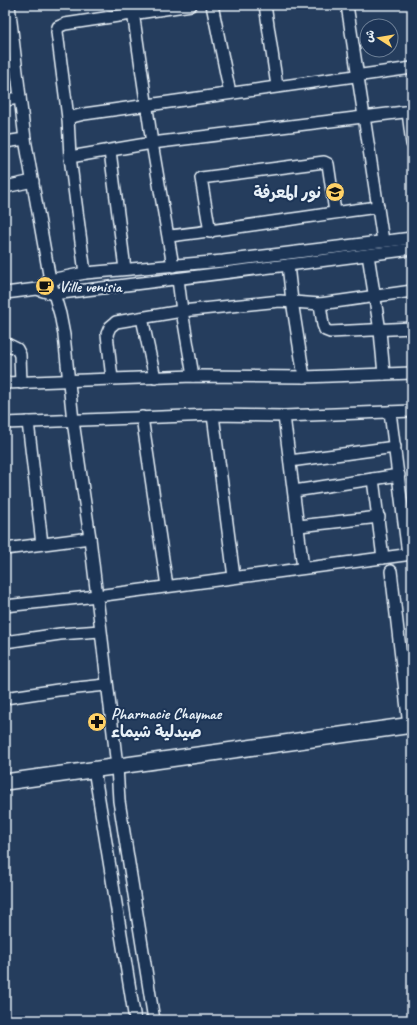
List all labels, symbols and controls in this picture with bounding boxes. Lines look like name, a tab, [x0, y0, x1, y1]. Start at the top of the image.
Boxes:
north arrow	[359, 18, 399, 58]
text: ش	[361, 29, 377, 43]
school or university icon: نور المعرفة	[324, 181, 346, 203]
place label: نور المعرفة	[254, 183, 321, 203]
cafe icon: Ville venisia	[34, 275, 56, 297]
place label: Ville venisia	[59, 277, 123, 297]
place label: Pharmacie Chaymae صيدلية شيماء	[111, 704, 223, 742]
pharmacy icon: Pharmacie Chaymae صيدلية شيماء	[86, 711, 108, 733]

